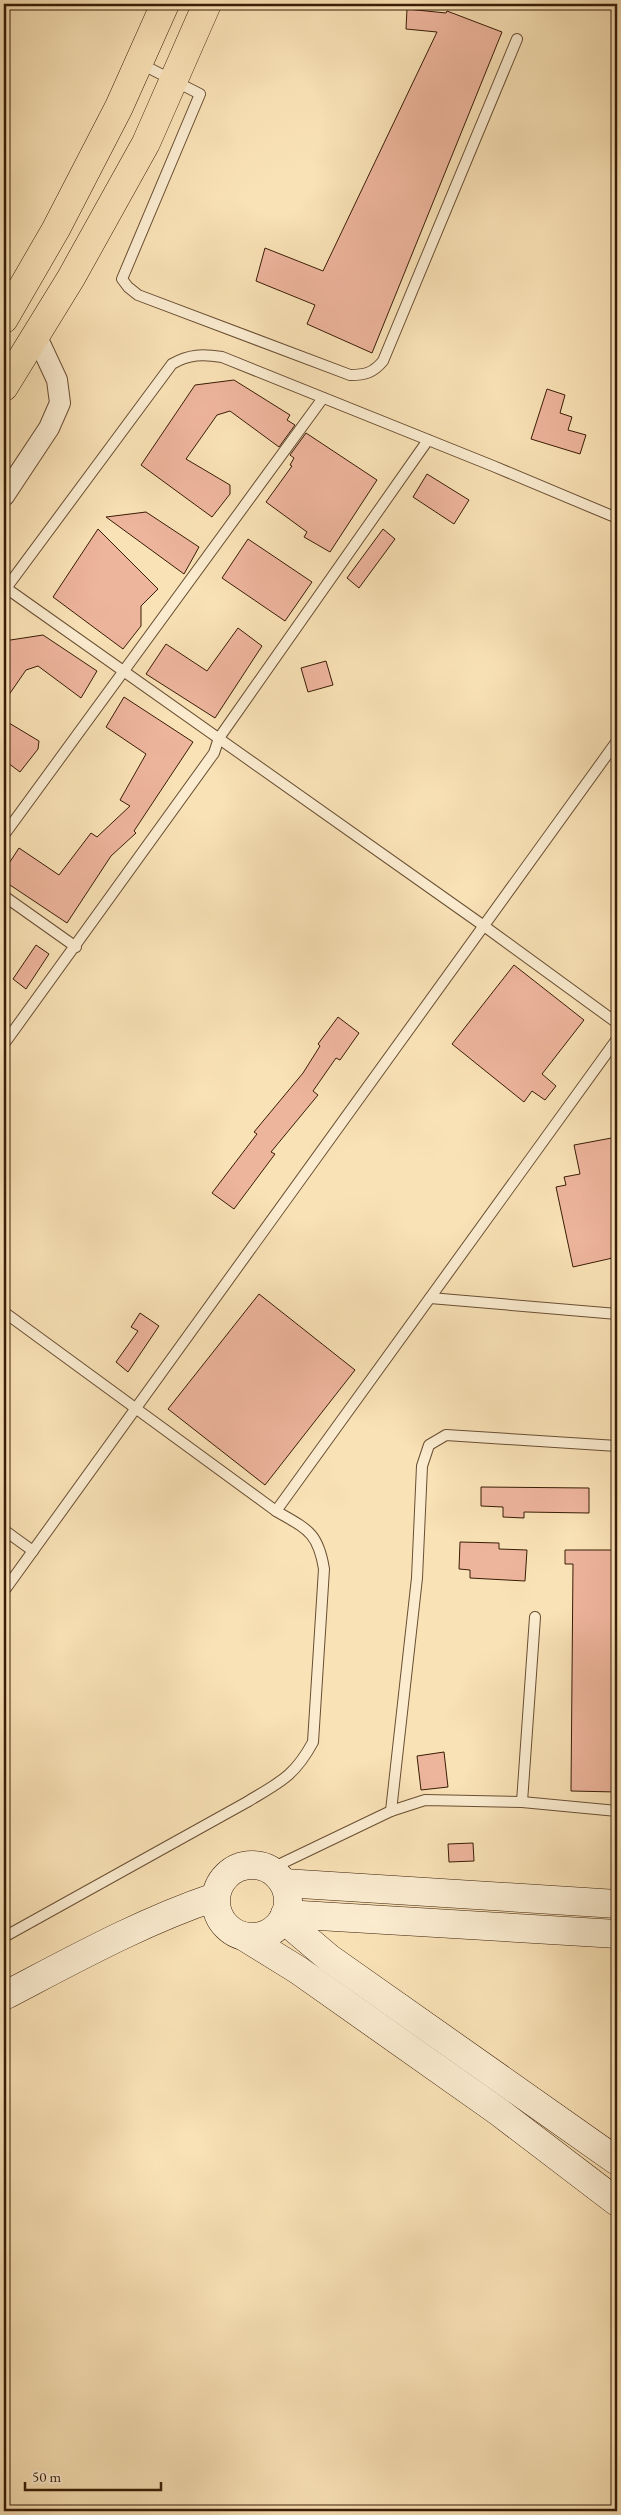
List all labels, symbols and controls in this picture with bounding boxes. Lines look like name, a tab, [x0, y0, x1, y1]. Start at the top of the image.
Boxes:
scale bar	[25, 2460, 161, 2492]
text: 50 m	[32, 2467, 61, 2486]

